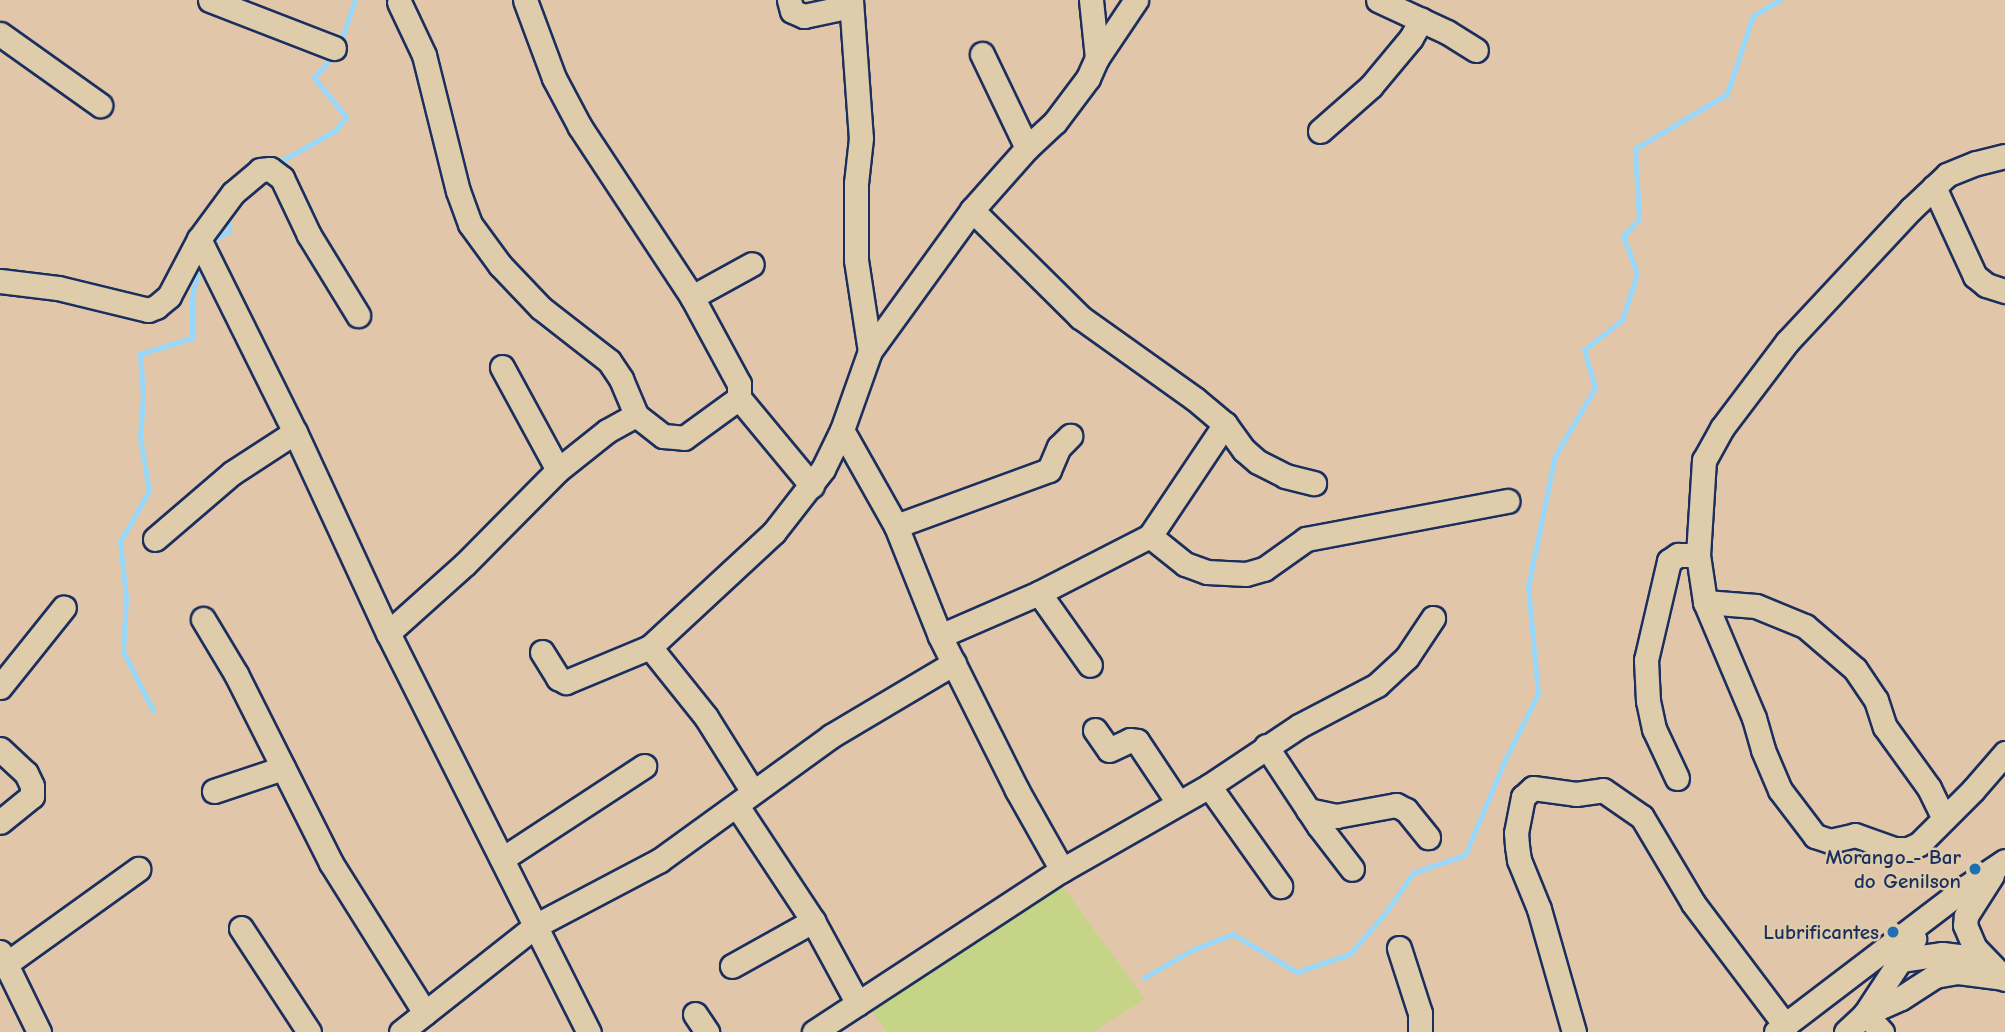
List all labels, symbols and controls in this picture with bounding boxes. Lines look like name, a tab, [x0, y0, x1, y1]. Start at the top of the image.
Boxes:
place label: Morango - Bar do Genilson	[1825, 844, 1961, 894]
marker: Morango - Bar do Genilson	[1967, 861, 1983, 877]
place label: Lubrificantes	[1763, 919, 1879, 945]
marker: Lubrificantes	[1885, 924, 1901, 940]

